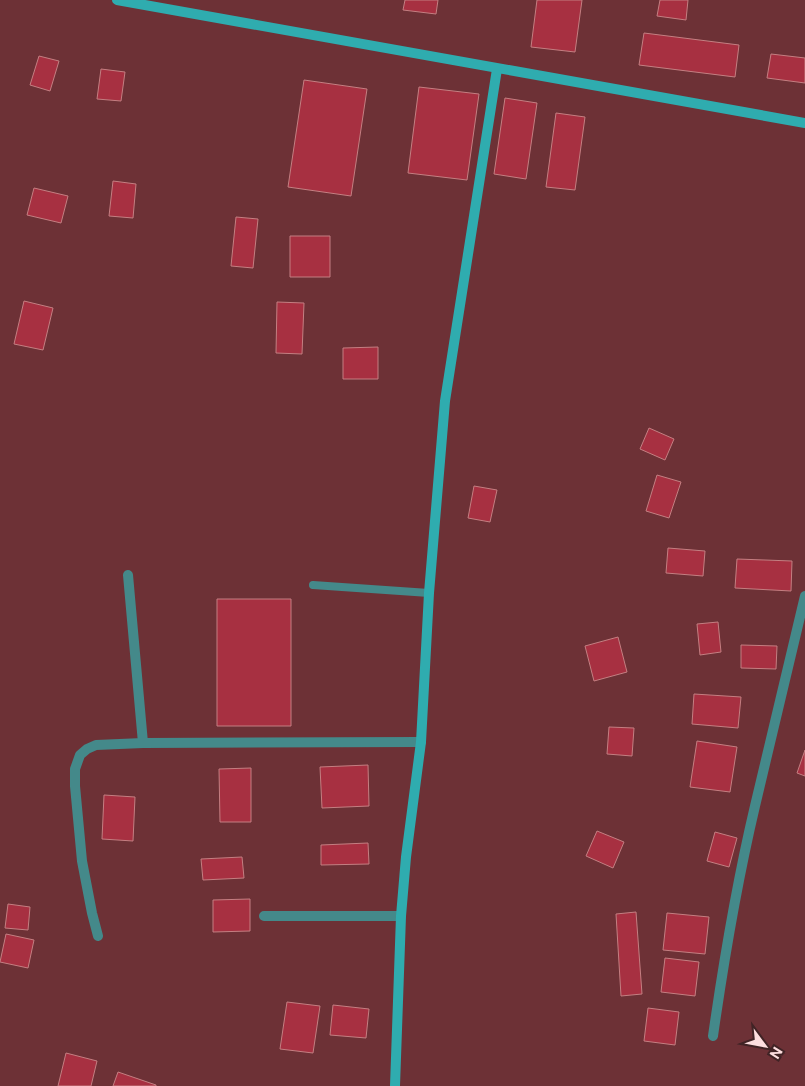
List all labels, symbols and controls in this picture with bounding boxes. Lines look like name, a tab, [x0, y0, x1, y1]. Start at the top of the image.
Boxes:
north arrow	[740, 1021, 790, 1071]
text: N	[766, 1044, 786, 1062]

